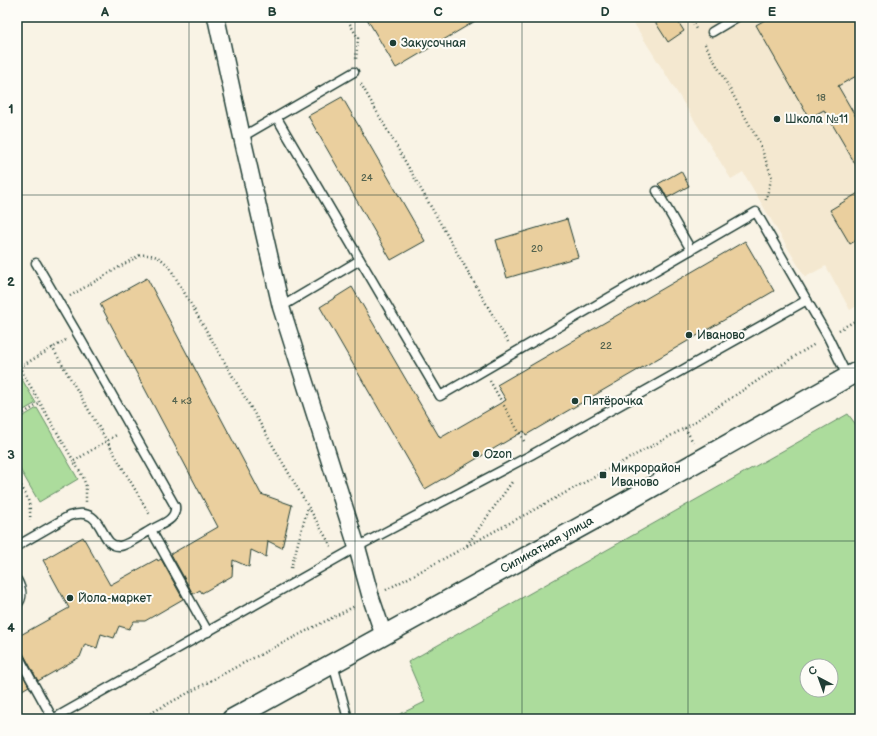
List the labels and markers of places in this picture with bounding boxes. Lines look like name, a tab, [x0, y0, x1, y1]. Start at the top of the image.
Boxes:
place label: Закусочная	[401, 36, 466, 51]
marker: Закусочная	[388, 38, 398, 48]
place label: Школа №11	[785, 112, 848, 127]
marker: Школа №11	[772, 114, 782, 124]
place label: Иваново	[697, 328, 745, 343]
marker: Иваново	[684, 330, 694, 340]
place label: Пятёрочка	[583, 394, 643, 409]
marker: Пятёрочка	[570, 396, 580, 406]
place label: Ozon	[484, 447, 512, 462]
marker: Ozon	[471, 449, 481, 459]
place label: Микрорайон Иваново	[611, 461, 681, 490]
marker: Микрорайон Иваново	[598, 470, 608, 480]
place label: Йола-маркет	[78, 591, 152, 606]
marker: Йола-маркет	[65, 593, 75, 603]

